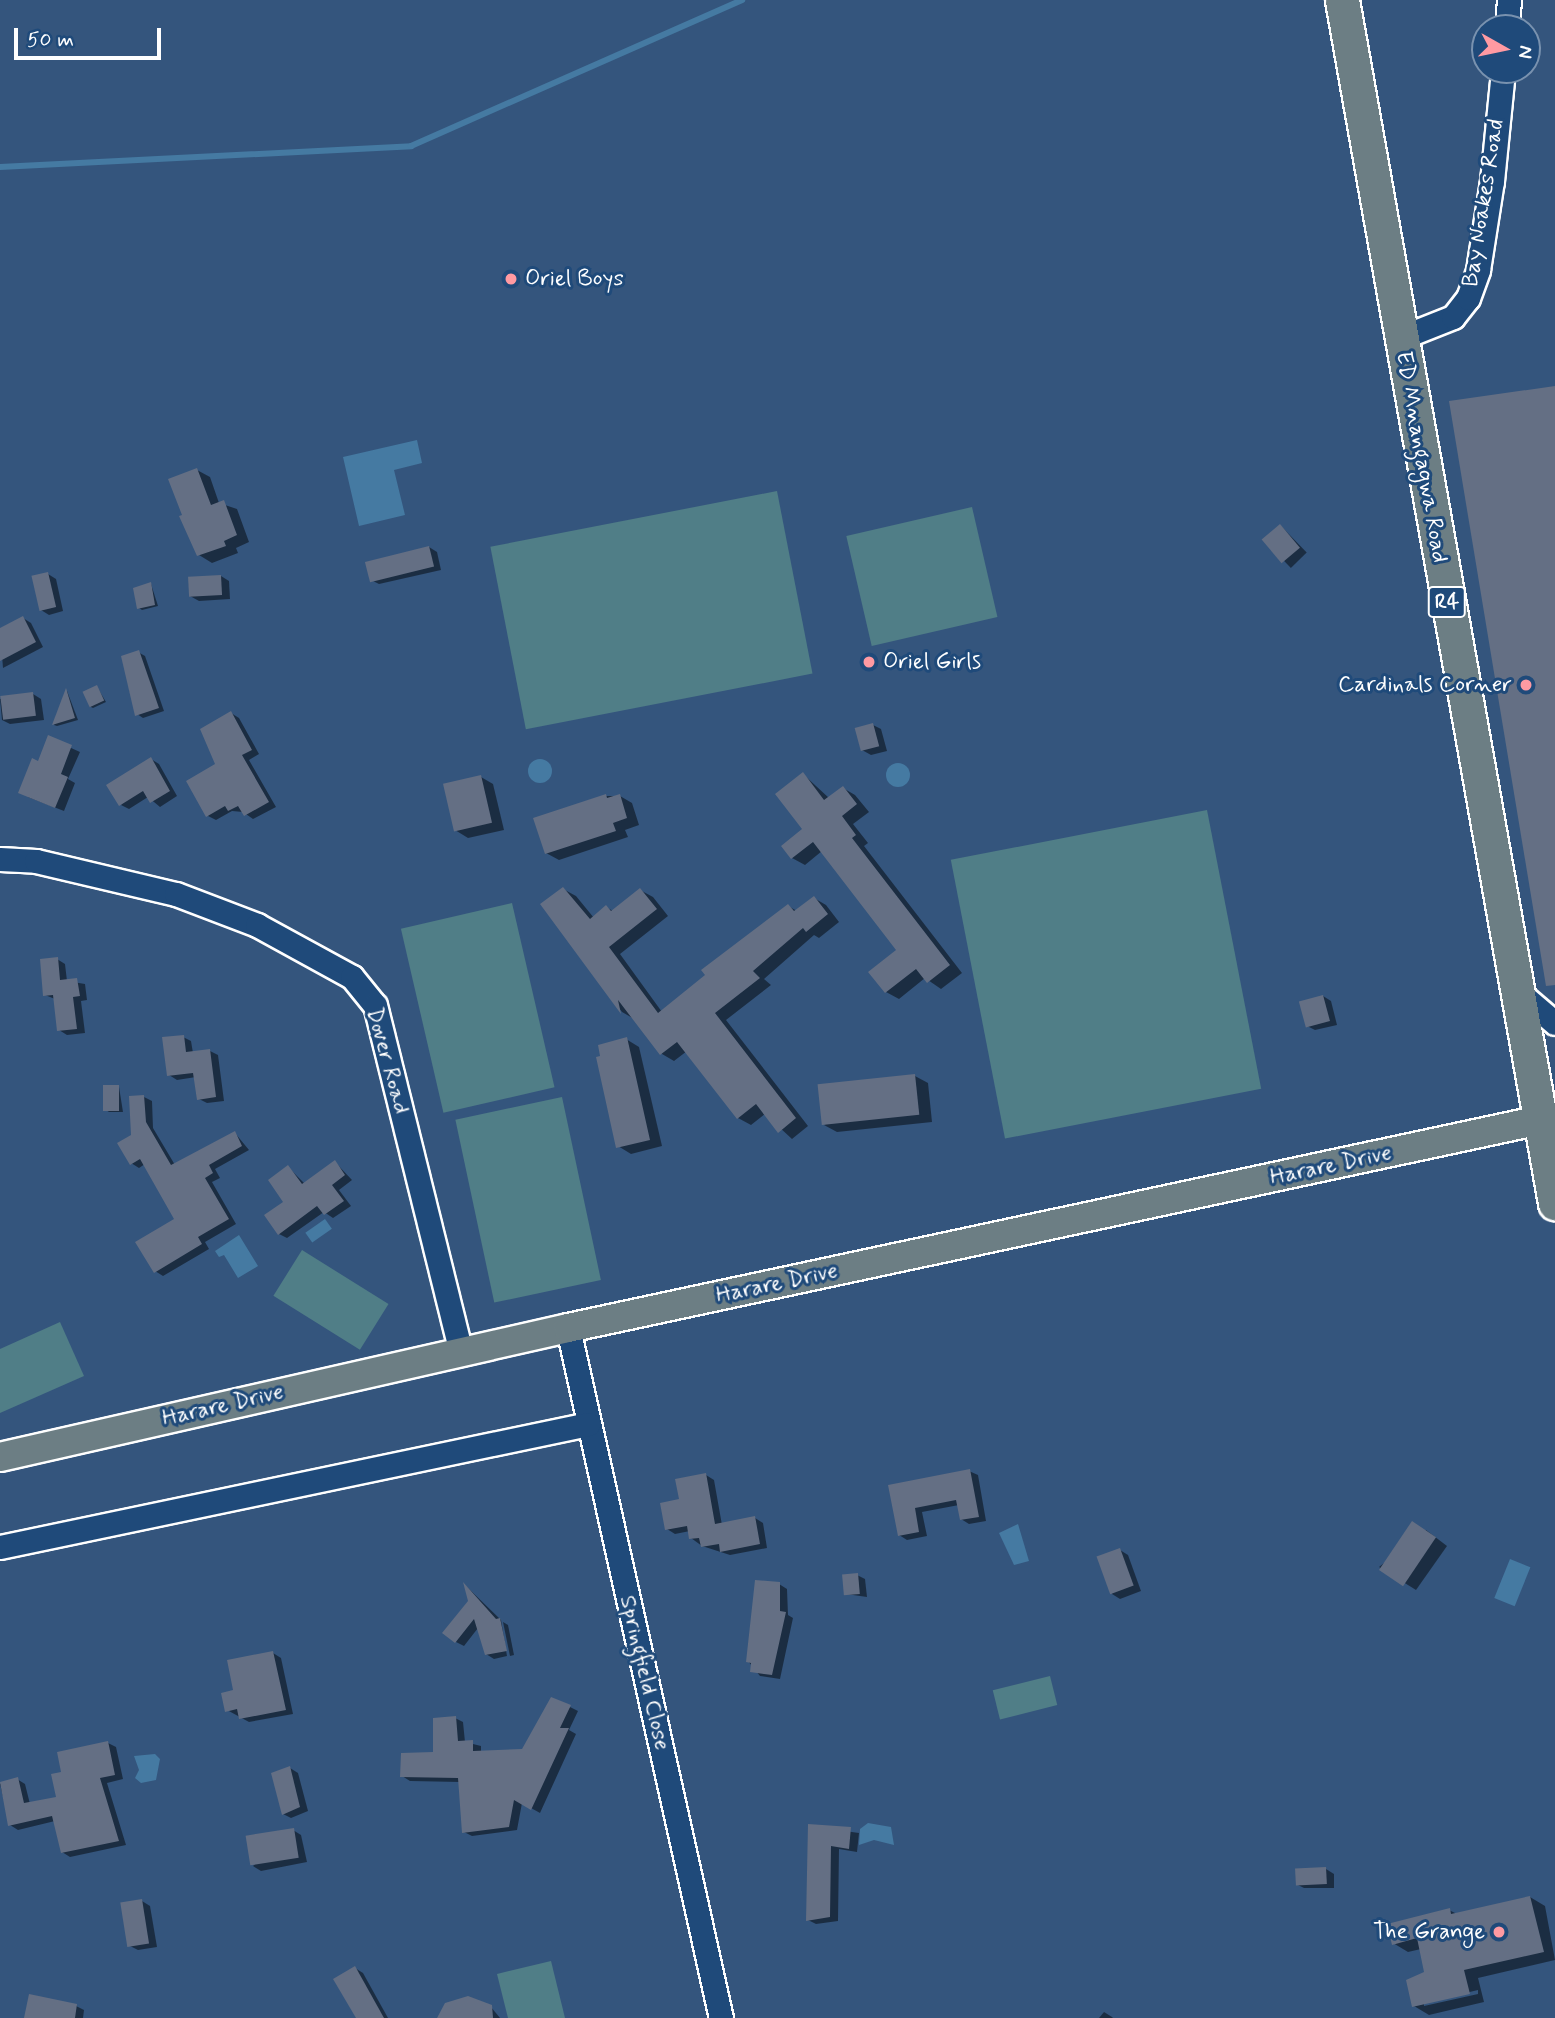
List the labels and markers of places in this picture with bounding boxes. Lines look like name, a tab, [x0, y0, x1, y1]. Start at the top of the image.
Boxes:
place label: Oriel Boys	[525, 265, 623, 293]
marker: Oriel Boys	[503, 271, 519, 287]
place label: Oriel Girls	[883, 648, 980, 676]
marker: Oriel Girls	[861, 654, 877, 670]
place label: Cardinals Corner	[1338, 671, 1512, 699]
marker: Cardinals Corner	[1518, 677, 1534, 693]
place label: The Grange	[1369, 1918, 1485, 1946]
marker: The Grange	[1491, 1924, 1507, 1940]

